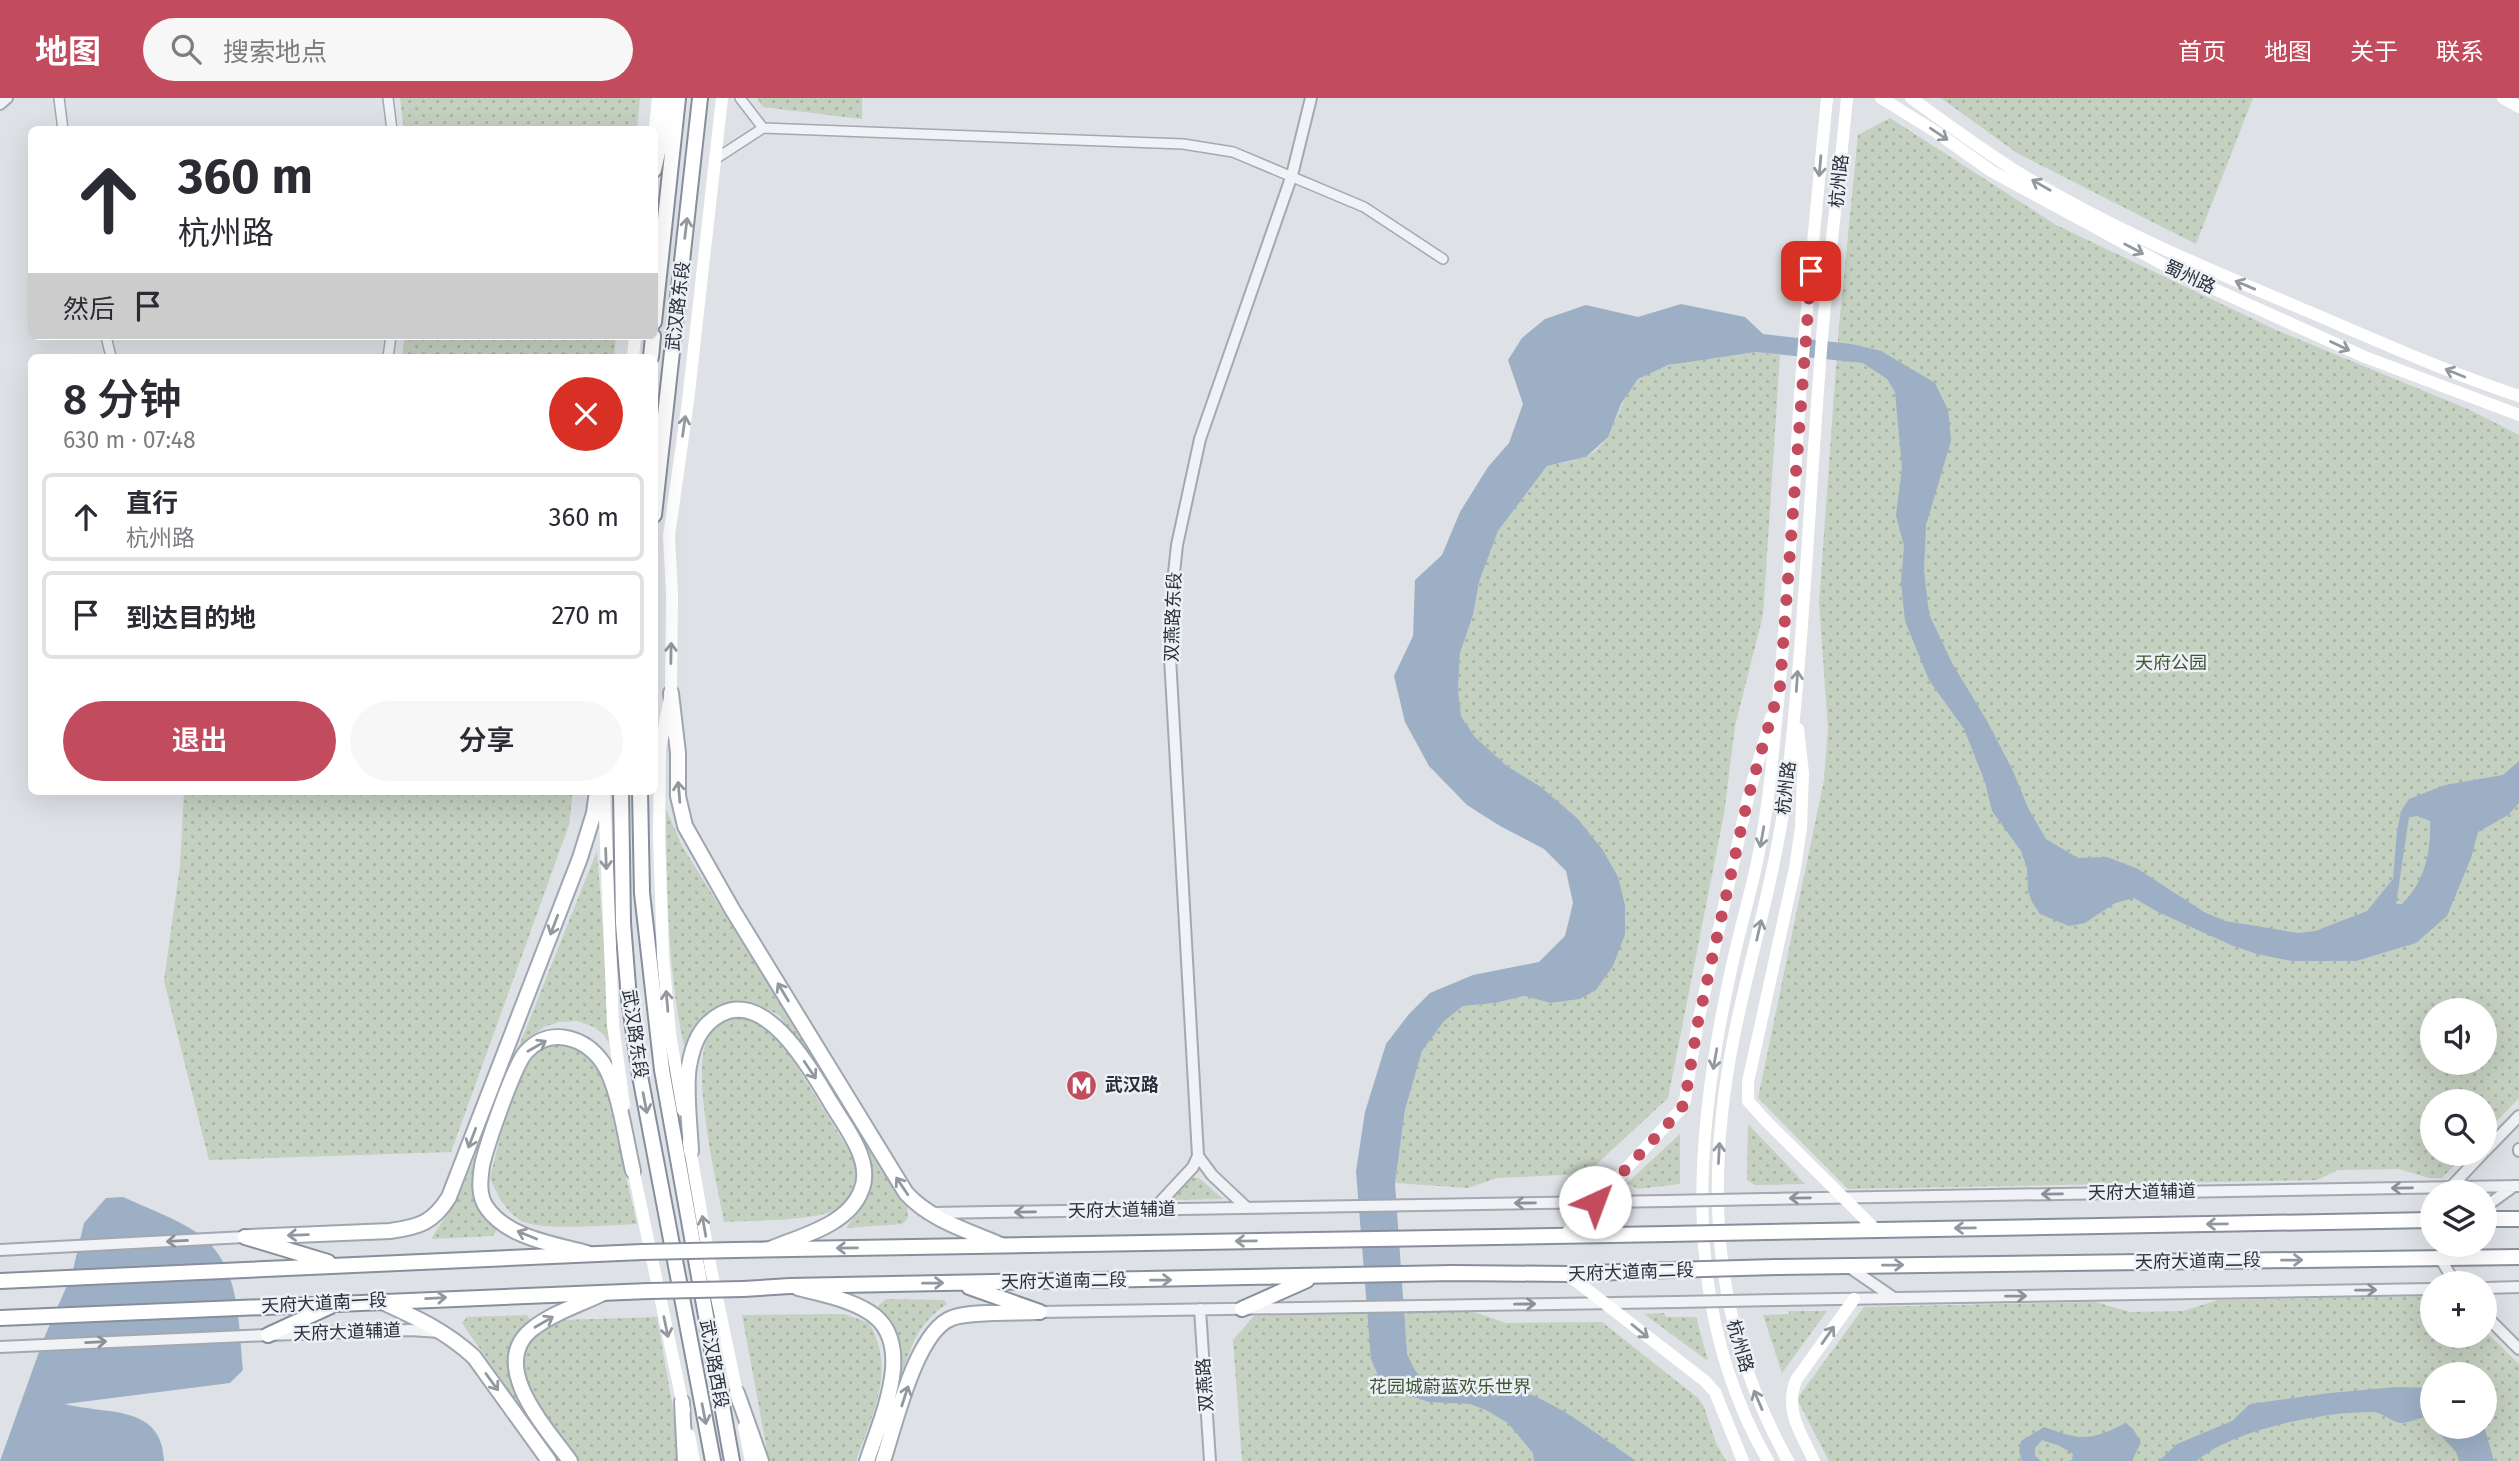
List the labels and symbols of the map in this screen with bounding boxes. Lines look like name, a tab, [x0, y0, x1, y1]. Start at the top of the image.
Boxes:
one-way arrow	[1928, 127, 1948, 141]
street label: 杭州路	[1825, 153, 1853, 209]
one-way arrow	[1813, 154, 1826, 177]
one-way arrow	[2031, 178, 2052, 191]
one-way arrow	[680, 217, 693, 240]
pin	[1781, 241, 1841, 301]
one-way arrow	[2124, 243, 2144, 257]
street label: 蜀州路	[2161, 256, 2219, 298]
street label: 武汉路东段	[662, 260, 694, 352]
one-way arrow	[2235, 278, 2256, 291]
one-way arrow	[2329, 340, 2351, 353]
one-way arrow	[2445, 365, 2466, 378]
one-way arrow	[678, 415, 691, 438]
street label: 双燕路东段	[1160, 572, 1186, 662]
one-way arrow	[664, 641, 678, 664]
park label: 天府公园	[2135, 652, 2207, 674]
one-way arrow	[1791, 670, 1804, 693]
street label: 杭州路	[1772, 760, 1800, 816]
one-way arrow	[672, 781, 685, 804]
one-way arrow	[1755, 825, 1768, 848]
one-way arrow	[599, 847, 612, 870]
one-way arrow	[546, 914, 559, 936]
one-way arrow	[1753, 919, 1766, 941]
one-way arrow	[776, 983, 790, 1003]
street label: 武汉路东段	[618, 988, 652, 1080]
one-way arrow	[660, 991, 673, 1013]
one-way arrow	[526, 1039, 546, 1053]
one-way arrow	[1708, 1047, 1721, 1070]
one-way arrow	[803, 1059, 817, 1079]
metro station icon: 武汉路	[1065, 1068, 1099, 1102]
place label: 武汉路	[1105, 1074, 1159, 1096]
one-way arrow	[639, 1091, 653, 1114]
one-way arrow	[465, 1126, 477, 1148]
one-way arrow	[1713, 1142, 1726, 1165]
position arrow	[1558, 1165, 1632, 1239]
one-way arrow	[895, 1177, 909, 1196]
street label: 天府大道辅道	[2088, 1180, 2196, 1204]
one-way arrow	[2391, 1181, 2414, 1195]
one-way arrow	[2041, 1187, 2064, 1201]
one-way arrow	[1789, 1191, 1812, 1205]
one-way arrow	[1513, 1196, 1536, 1210]
street label: 天府大道辅道	[1068, 1198, 1176, 1222]
one-way arrow	[1014, 1205, 1037, 1219]
one-way arrow	[697, 1215, 710, 1238]
one-way arrow	[2206, 1217, 2229, 1231]
one-way arrow	[1954, 1222, 1977, 1235]
one-way arrow	[516, 1227, 538, 1240]
one-way arrow	[287, 1229, 310, 1242]
one-way arrow	[1234, 1234, 1257, 1248]
one-way arrow	[166, 1235, 189, 1248]
one-way arrow	[835, 1241, 858, 1255]
street label: 天府大道南二段	[2135, 1249, 2261, 1273]
one-way arrow	[2280, 1253, 2303, 1267]
one-way arrow	[1881, 1258, 1904, 1271]
street label: 天府大道南二段	[1568, 1259, 1694, 1285]
street label: 天府大道南二段	[1001, 1269, 1127, 1293]
one-way arrow	[1149, 1273, 1172, 1286]
one-way arrow	[922, 1277, 945, 1290]
one-way arrow	[2354, 1283, 2377, 1297]
street label: 天府大道南一段	[261, 1289, 387, 1317]
one-way arrow	[2004, 1289, 2027, 1303]
one-way arrow	[425, 1292, 448, 1305]
one-way arrow	[1513, 1298, 1536, 1311]
one-way arrow	[533, 1315, 554, 1328]
one-way arrow	[660, 1315, 674, 1338]
street label: 杭州路	[1722, 1317, 1758, 1375]
street label: 武汉路西段	[695, 1318, 733, 1410]
street label: 天府大道辅道	[293, 1319, 401, 1345]
one-way arrow	[1631, 1323, 1649, 1339]
one-way arrow	[1821, 1326, 1835, 1345]
one-way arrow	[84, 1336, 107, 1349]
street label: 双燕路	[1192, 1357, 1218, 1413]
one-way arrow	[485, 1372, 499, 1391]
park label: 花园城蔚蓝欢乐世界	[1369, 1376, 1531, 1398]
one-way arrow	[900, 1386, 912, 1408]
one-way arrow	[1751, 1389, 1764, 1411]
one-way arrow	[698, 1402, 711, 1425]

